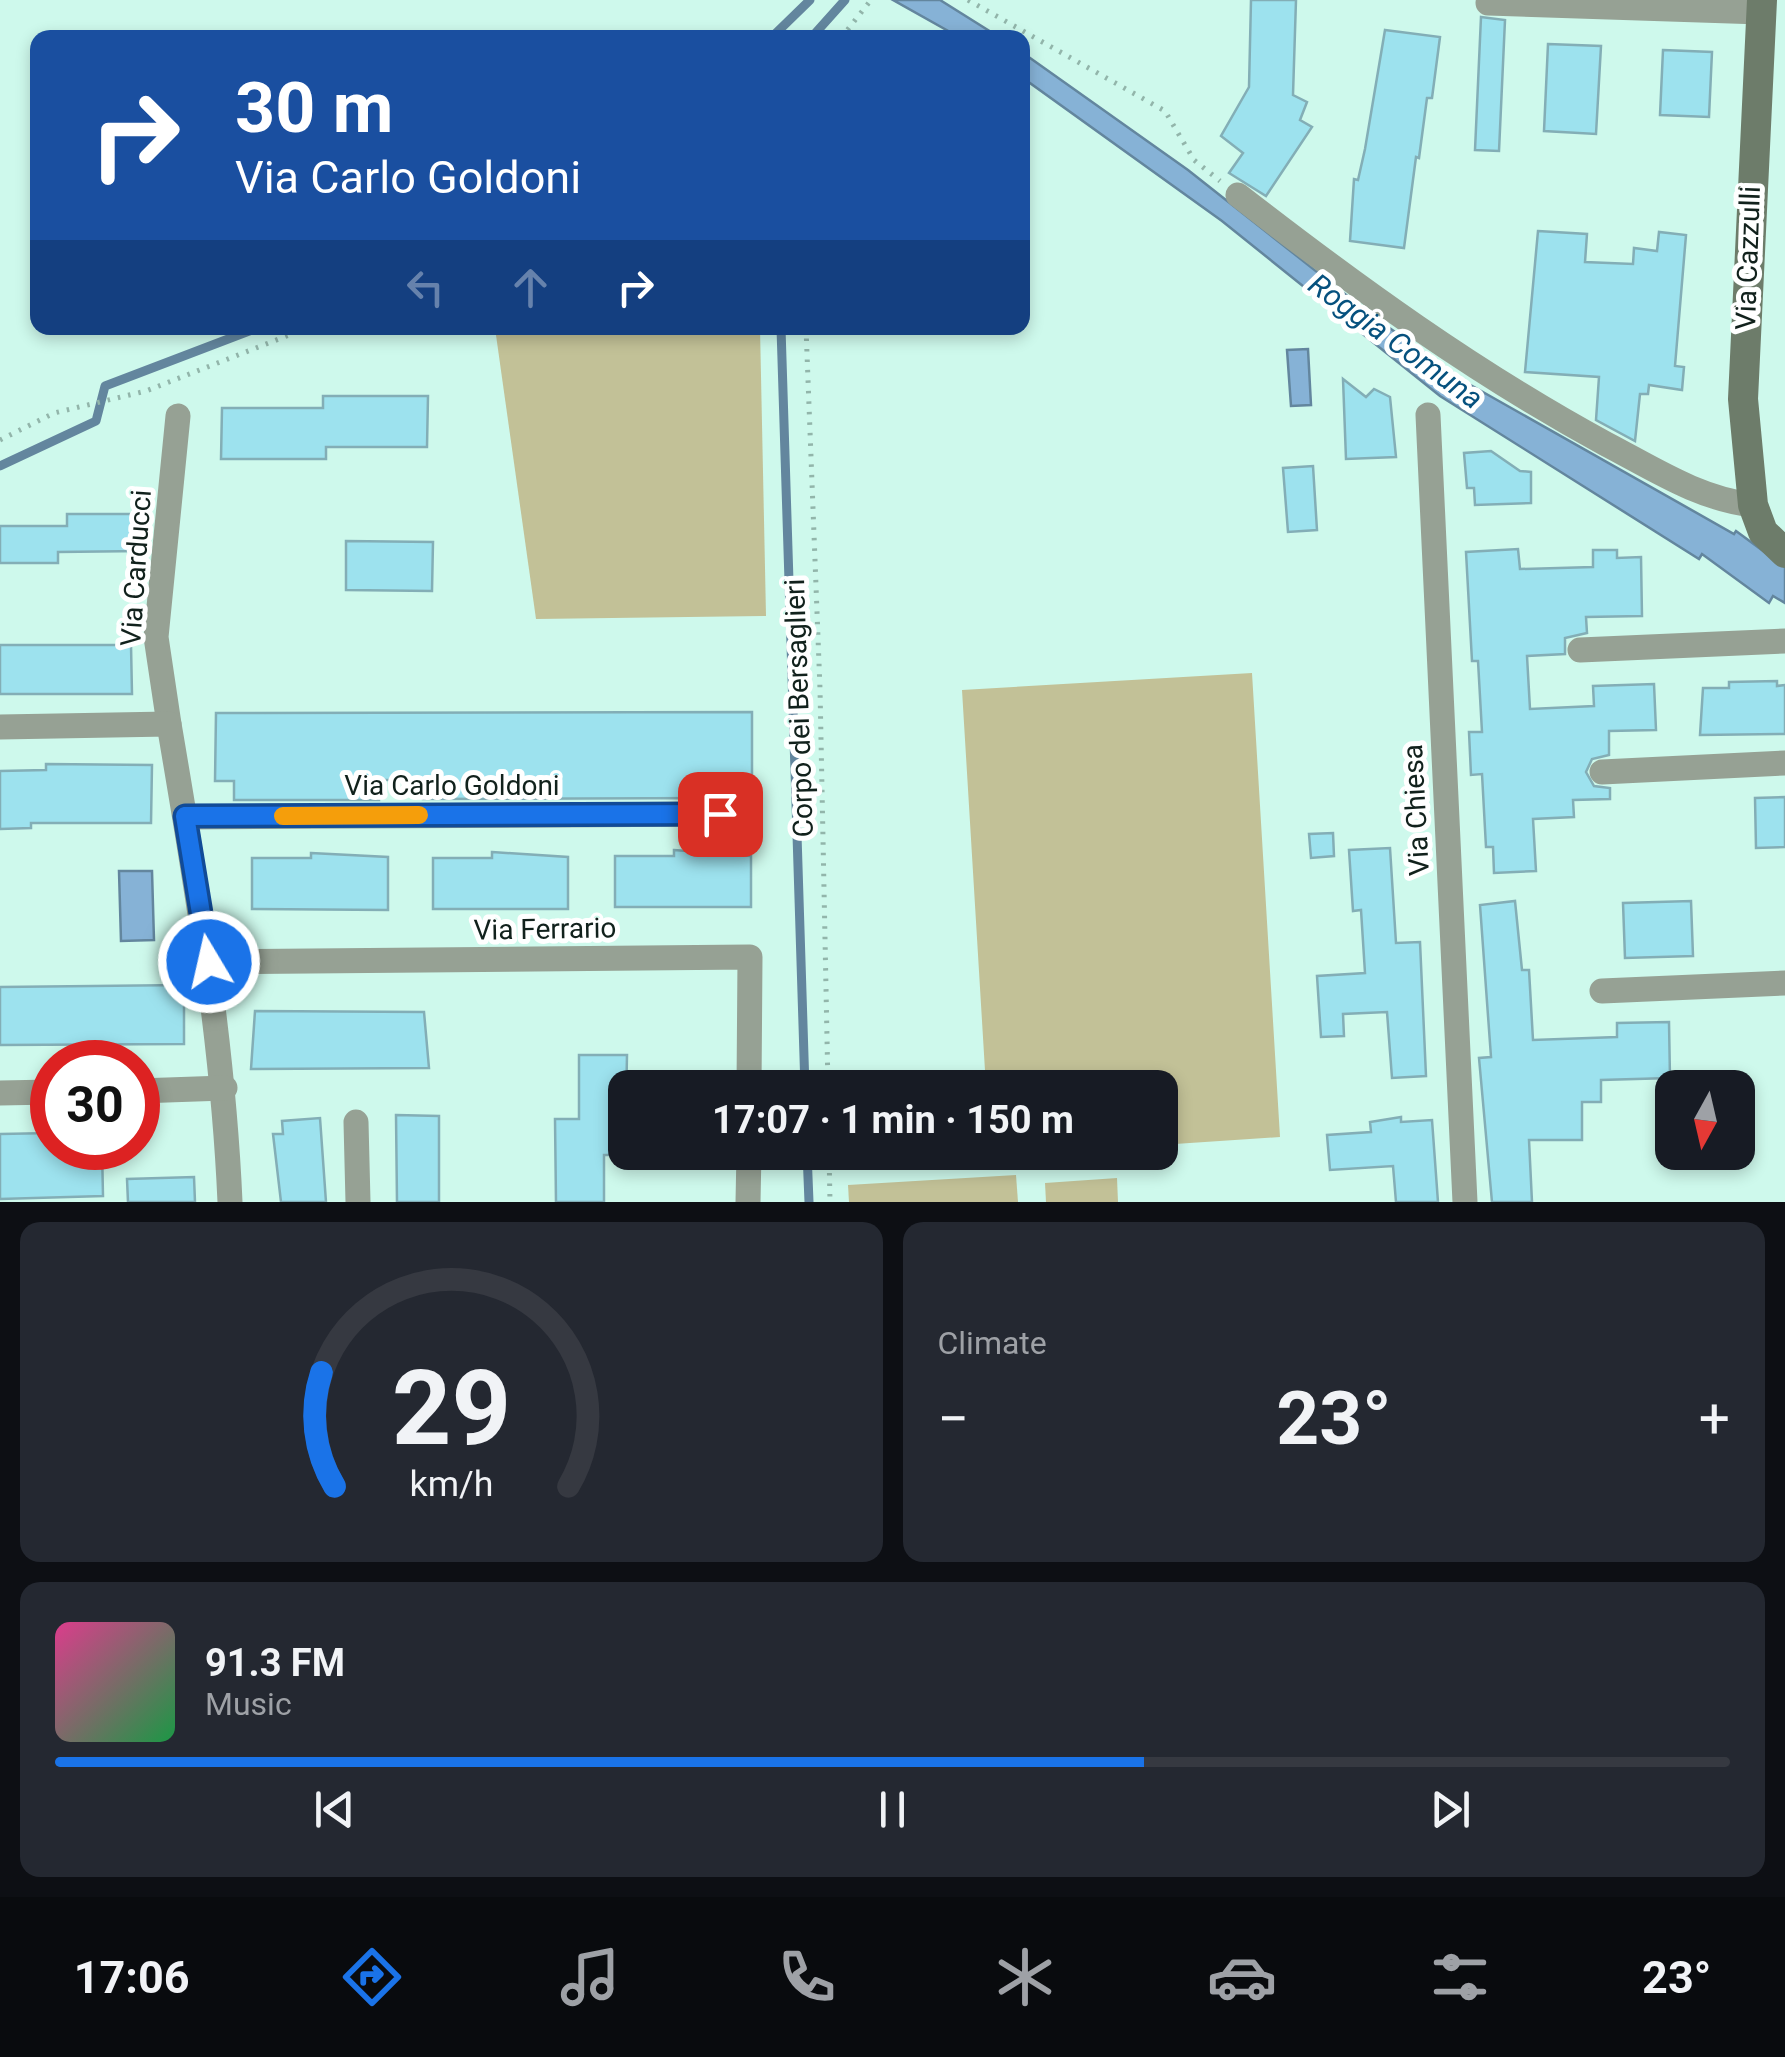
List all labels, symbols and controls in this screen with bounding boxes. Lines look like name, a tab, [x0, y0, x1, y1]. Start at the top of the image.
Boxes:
text: 30 m	[235, 67, 393, 149]
icon: right	[70, 70, 200, 200]
text: Via Carlo Goldoni	[235, 151, 581, 204]
street label: Via Cazzulli	[1729, 186, 1767, 330]
icon: left	[398, 260, 453, 315]
icon: ahead	[503, 260, 558, 315]
icon: right	[608, 260, 663, 315]
water label: Roggia Comuna	[1302, 266, 1490, 416]
street label: Via Carducci	[114, 489, 158, 647]
street label: Corpo dei Bersaglieri	[778, 578, 820, 838]
street label: Via Chiesa	[1396, 743, 1436, 877]
street label: Via Carlo Goldoni	[344, 769, 560, 802]
pin	[678, 772, 763, 857]
icon: arrive	[693, 787, 748, 842]
position arrow	[157, 910, 261, 1014]
street label: Via Ferrario	[473, 911, 617, 947]
speed limit sign: 30	[30, 1040, 160, 1170]
north arrow	[1655, 1070, 1755, 1170]
map controls	[1655, 1070, 1755, 1170]
text: 17:07 · 1 min · 150 m	[712, 1098, 1074, 1142]
text: Climate	[938, 1324, 1047, 1362]
text: 29	[392, 1348, 511, 1469]
text: 23°	[1276, 1374, 1392, 1462]
text: −	[938, 1387, 969, 1451]
text: +	[1699, 1387, 1730, 1451]
text: km/h	[409, 1463, 493, 1505]
text: 91.3 FM	[205, 1641, 345, 1685]
text: Music	[205, 1685, 292, 1723]
icon: previous	[307, 1782, 362, 1837]
icon: pause	[865, 1782, 920, 1837]
icon: next	[1423, 1782, 1478, 1837]
icon: directions	[337, 1942, 407, 2012]
icon: music	[555, 1942, 625, 2012]
icon: phone	[772, 1942, 842, 2012]
icon: climate	[990, 1942, 1060, 2012]
icon: car	[1207, 1942, 1277, 2012]
icon: filters	[1425, 1942, 1495, 2012]
text: 17:06	[74, 1951, 190, 2004]
text: 23°	[1642, 1951, 1711, 2004]

